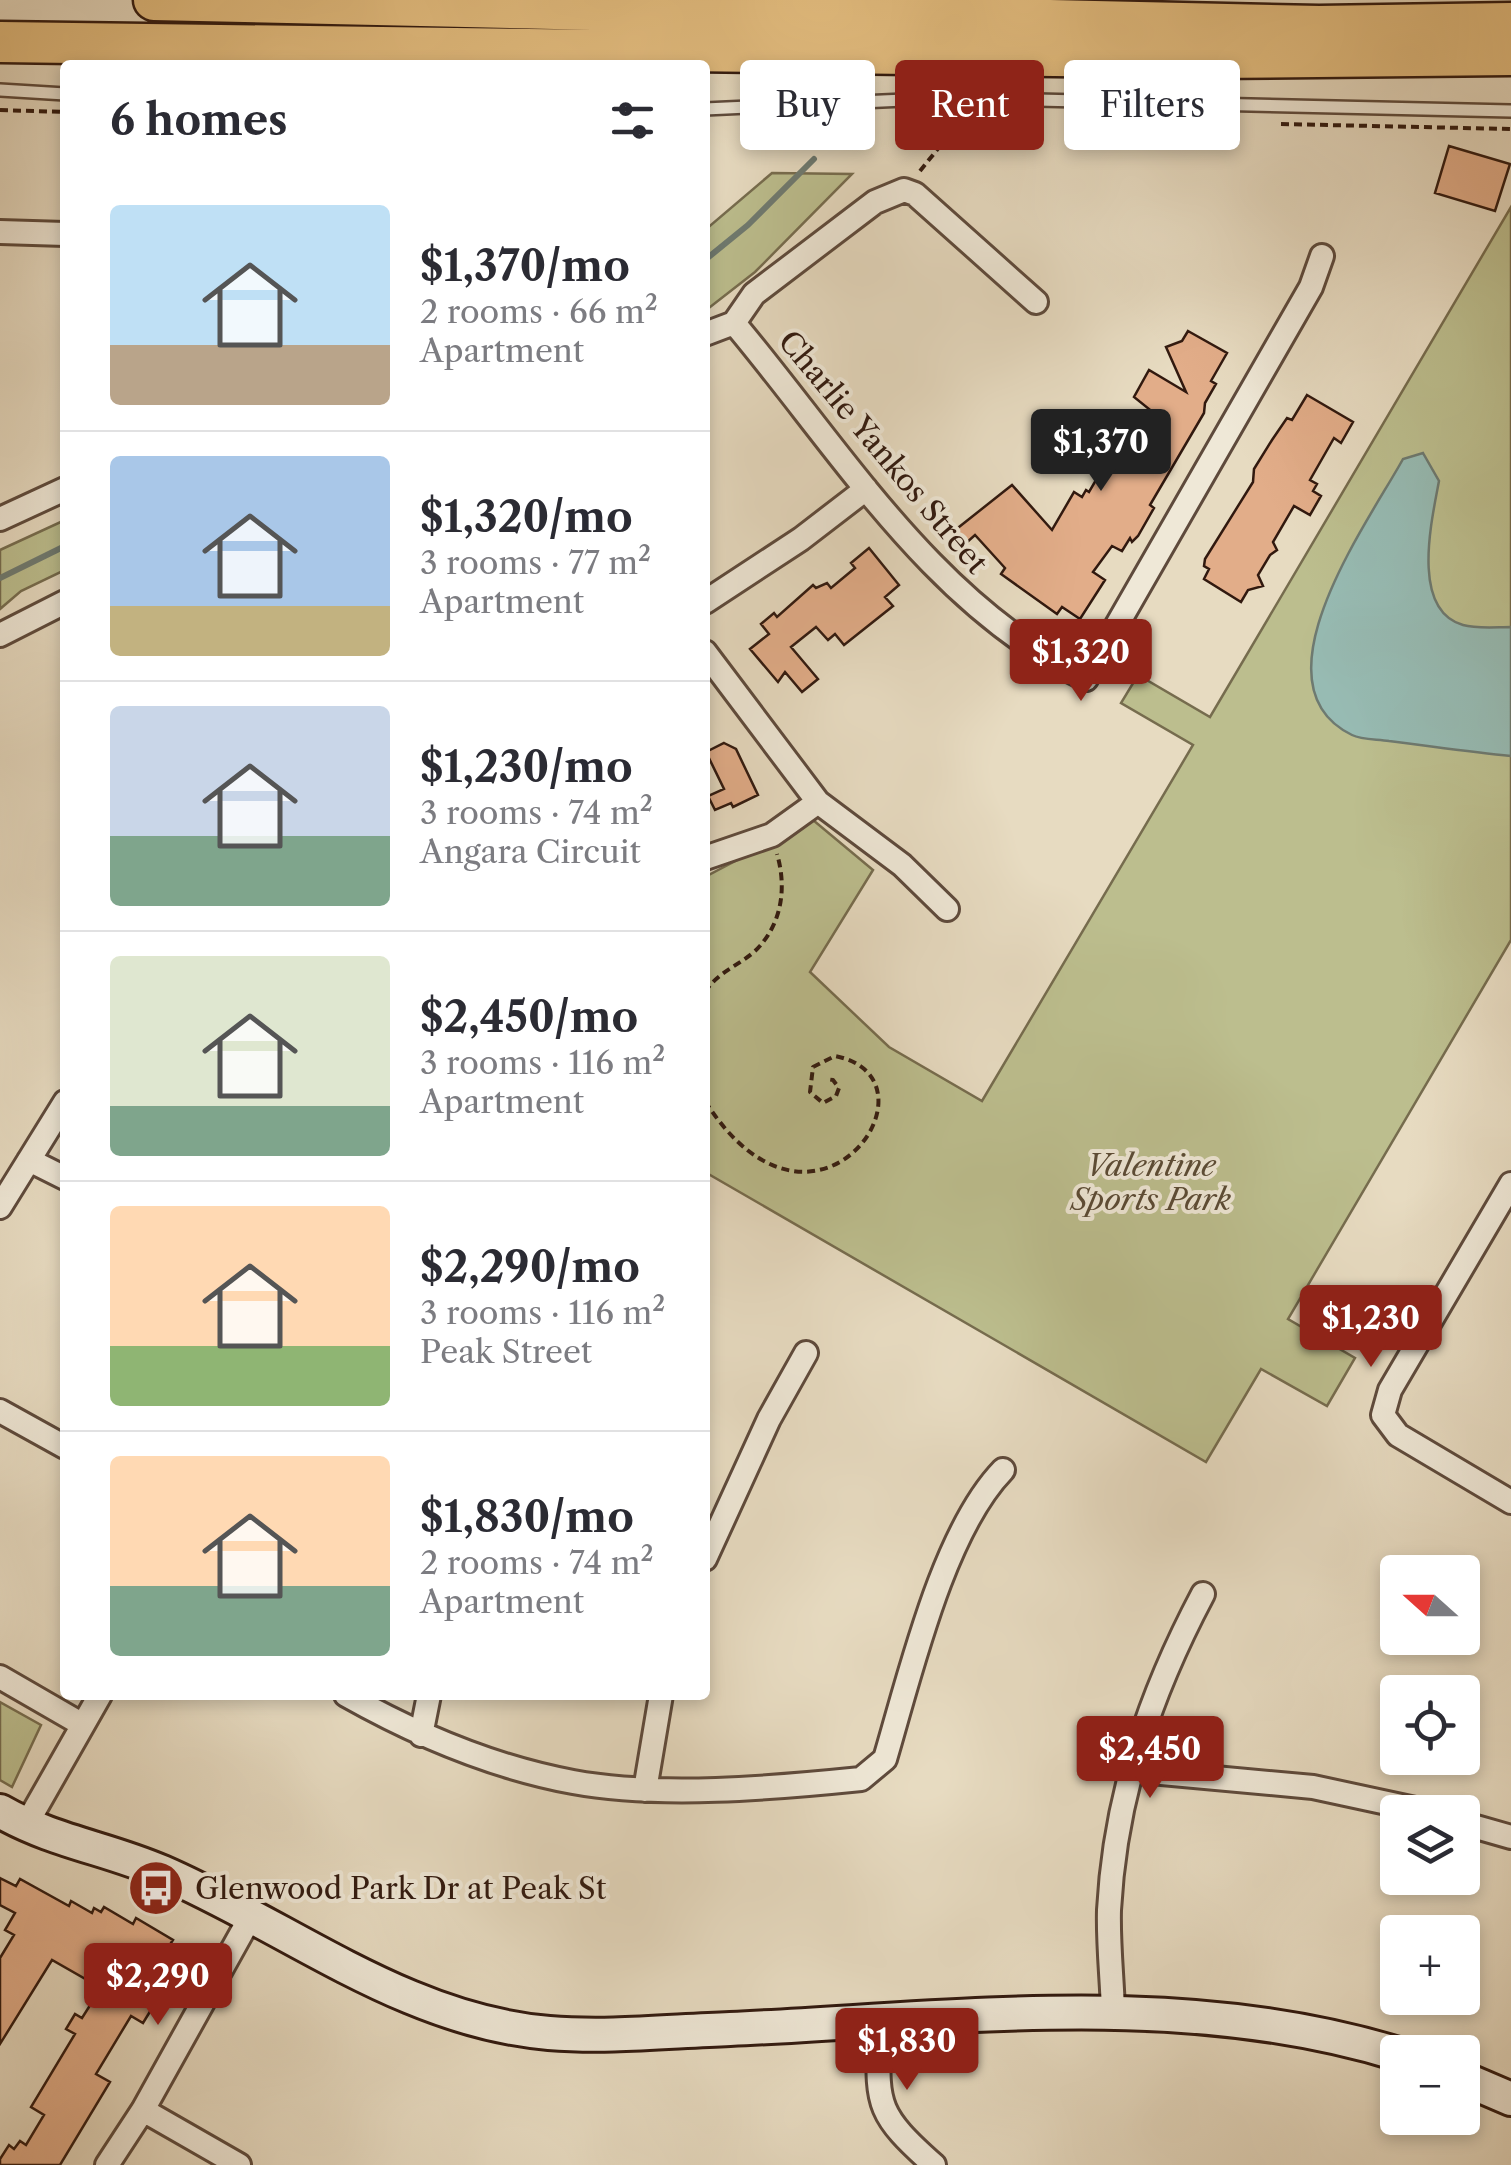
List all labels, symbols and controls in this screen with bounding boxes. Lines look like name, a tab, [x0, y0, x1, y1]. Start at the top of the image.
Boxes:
chip: Buy	[740, 60, 875, 150]
chip: Rent	[895, 60, 1044, 150]
chip: Filters	[1064, 60, 1240, 150]
icon: filters	[605, 93, 660, 148]
text: 6 homes	[110, 94, 288, 146]
text: $1,370/mo	[420, 240, 630, 292]
icon: home	[190, 245, 310, 365]
text: 2 rooms · 66 m²	[420, 292, 658, 331]
street label: Charlie Yankos Street	[771, 323, 996, 581]
text: Apartment	[420, 331, 584, 370]
pin: $1,370	[1020, 409, 1182, 494]
text: $1,370	[1053, 422, 1149, 461]
text: $1,320/mo	[420, 491, 633, 543]
icon: home	[190, 496, 310, 616]
text: 3 rooms · 77 m²	[420, 543, 651, 582]
text: Apartment	[420, 582, 584, 621]
pin: $1,320	[1000, 619, 1162, 704]
text: $1,320	[1032, 632, 1130, 671]
text: $1,230/mo	[420, 741, 633, 793]
icon: home	[190, 746, 310, 866]
text: 3 rooms · 74 m²	[420, 793, 653, 832]
text: Angara Circuit	[420, 832, 641, 871]
text: $2,450/mo	[420, 991, 638, 1043]
icon: home	[190, 996, 310, 1116]
text: 3 rooms · 116 m²	[420, 1043, 665, 1082]
text: Apartment	[420, 1082, 584, 1121]
park label: Valentine Sports Park	[1069, 1147, 1231, 1218]
text: $2,290/mo	[420, 1241, 640, 1293]
icon: home	[190, 1246, 310, 1366]
pin: $1,230	[1290, 1285, 1452, 1370]
text: 3 rooms · 116 m²	[420, 1293, 665, 1332]
text: $1,230	[1322, 1298, 1420, 1337]
text: Peak Street	[420, 1332, 592, 1371]
text: $1,830/mo	[420, 1491, 634, 1543]
icon: home	[190, 1496, 310, 1616]
text: 2 rooms · 74 m²	[420, 1543, 654, 1582]
north arrow	[1380, 1555, 1480, 1655]
map controls	[1380, 1555, 1480, 2135]
text: Apartment	[420, 1582, 584, 1621]
button: locate	[1380, 1675, 1480, 1775]
pin: $2,450	[1069, 1716, 1231, 1801]
text: $2,450	[1099, 1729, 1201, 1768]
button: layers	[1380, 1795, 1480, 1895]
bus stop icon: Glenwood Park Dr at Peak St	[126, 1858, 186, 1918]
place label: Glenwood Park Dr at Peak St	[195, 1870, 607, 1907]
button: +	[1380, 1915, 1480, 2015]
pin: $2,290	[77, 1943, 239, 2028]
text: $2,290	[106, 1956, 210, 1995]
pin: $1,830	[826, 2008, 988, 2093]
text: $1,830	[857, 2021, 957, 2060]
button: −	[1380, 2035, 1480, 2135]

